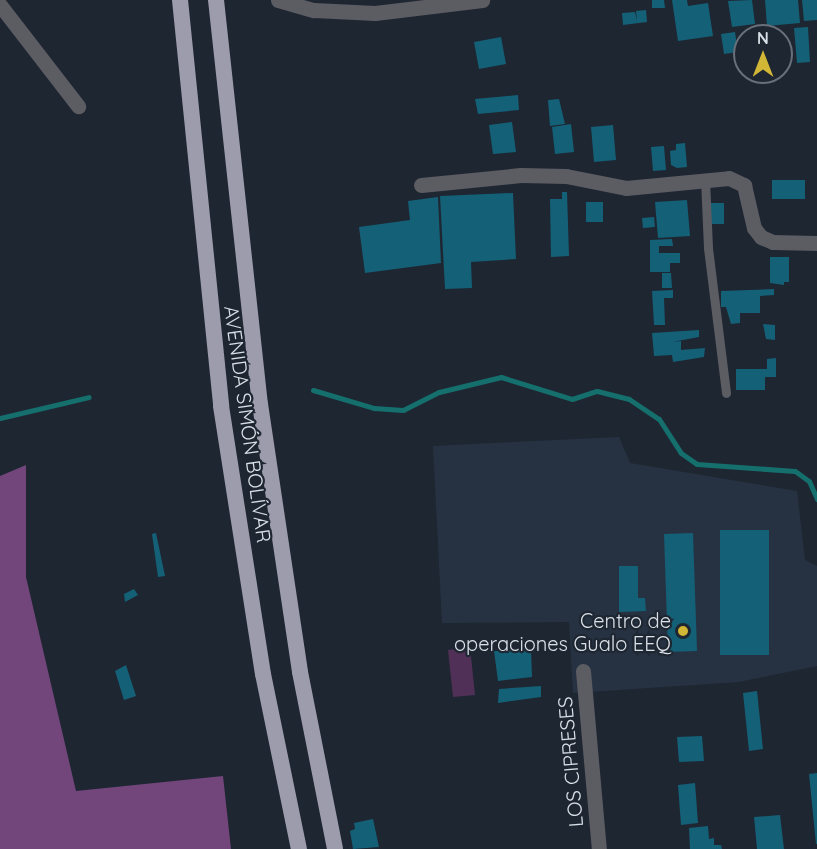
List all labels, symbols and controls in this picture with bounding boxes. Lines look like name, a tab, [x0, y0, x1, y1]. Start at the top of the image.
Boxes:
north arrow	[733, 24, 793, 84]
text: N	[757, 28, 769, 48]
street label: AVENIDA SIMÓN BOLÍVAR	[219, 304, 277, 544]
place label: Centro de operaciones Gualo EEQ	[454, 608, 671, 655]
marker: Centro de operaciones Gualo EEQ	[676, 624, 690, 638]
street label: LOS CIPRESES	[552, 696, 588, 828]

